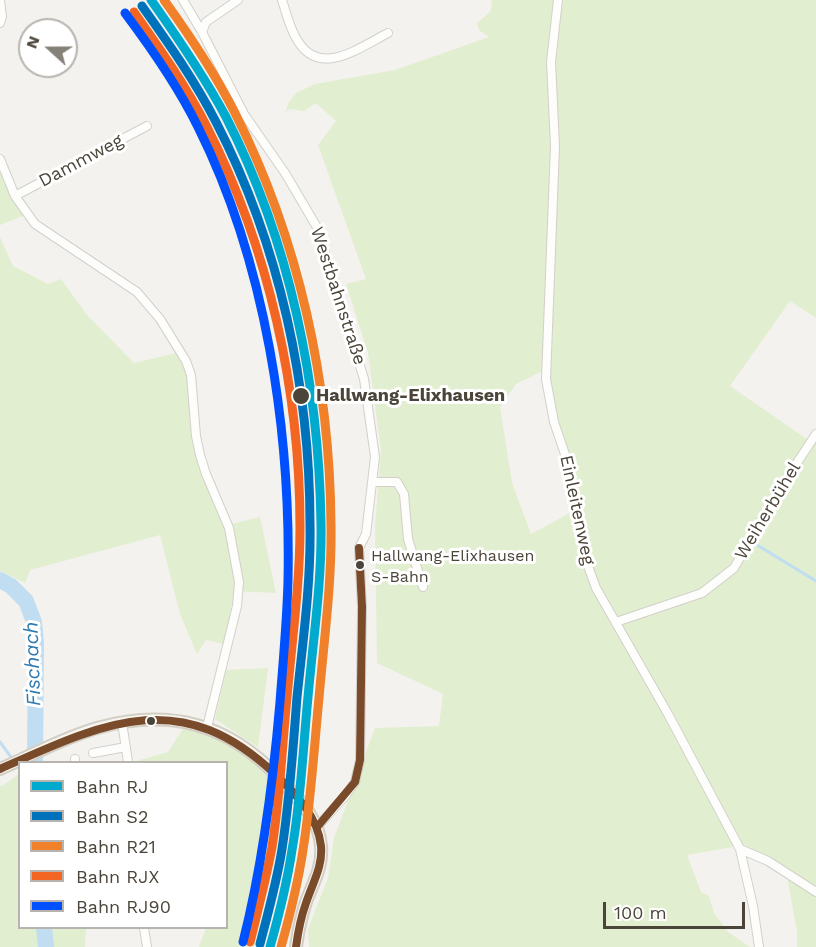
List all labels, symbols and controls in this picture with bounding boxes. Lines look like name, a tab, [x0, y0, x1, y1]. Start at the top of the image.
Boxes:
north arrow	[18, 18, 78, 78]
text: N	[22, 33, 44, 51]
street label: Dammweg	[35, 130, 127, 192]
street label: Westbahnstraße	[306, 224, 370, 368]
place label: Hallwang-Elixhausen	[316, 385, 505, 407]
marker: Hallwang-Elixhausen	[291, 386, 311, 406]
street label: Einleitenweg	[555, 453, 599, 567]
street label: Weiherbühel	[730, 458, 806, 564]
place label: Hallwang-Elixhausen S-Bahn	[371, 546, 534, 584]
marker: Hallwang-Elixhausen S-Bahn	[354, 559, 366, 571]
water label: Fischach	[20, 621, 46, 707]
unlabelled marker	[145, 715, 157, 727]
legend	[18, 761, 228, 929]
text: Bahn RJ	[76, 776, 149, 797]
text: Bahn S2	[76, 806, 148, 827]
text: Bahn R21	[76, 836, 156, 857]
text: Bahn RJX	[76, 866, 159, 887]
scale bar	[606, 890, 748, 928]
text: Bahn RJ90	[76, 896, 171, 917]
text: 100 m	[614, 902, 667, 923]

